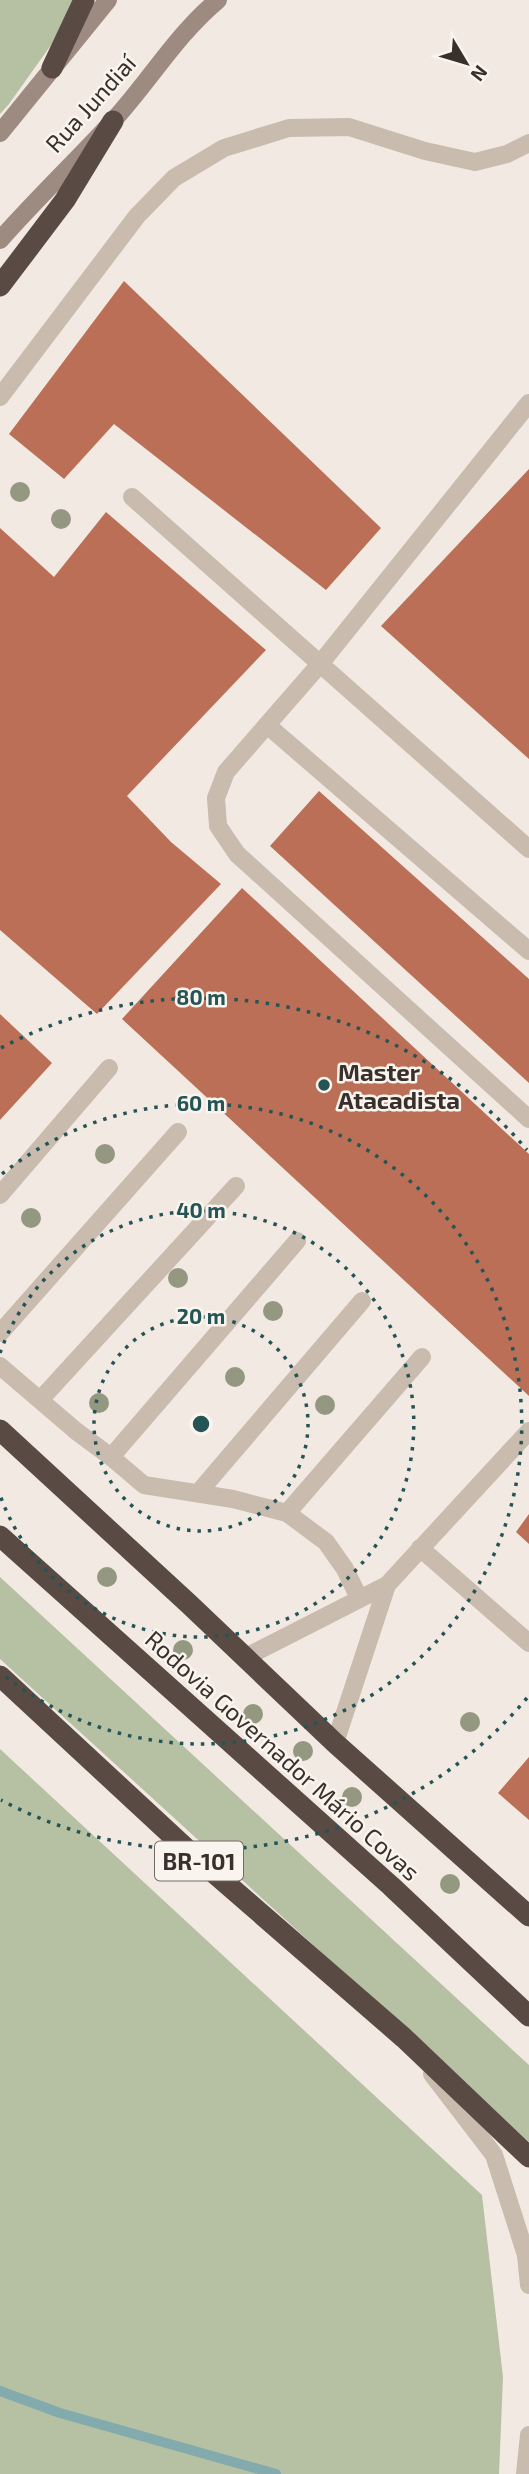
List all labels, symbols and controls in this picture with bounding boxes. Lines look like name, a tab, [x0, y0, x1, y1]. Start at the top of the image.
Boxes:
north arrow	[431, 28, 501, 98]
street label: Rua Jundiaí	[39, 48, 142, 158]
text: N	[467, 61, 493, 86]
text: 80 m	[176, 984, 226, 1009]
place label: Master Atacadista	[338, 1057, 460, 1114]
marker: Master Atacadista	[316, 1077, 332, 1093]
text: 60 m	[177, 1090, 225, 1115]
text: 40 m	[176, 1197, 226, 1222]
text: 20 m	[177, 1303, 225, 1328]
centre of rings	[189, 1412, 213, 1436]
street label: Rodovia Governador Mário Covas	[140, 1624, 426, 1886]
road number: BR-101	[155, 1842, 243, 1880]

